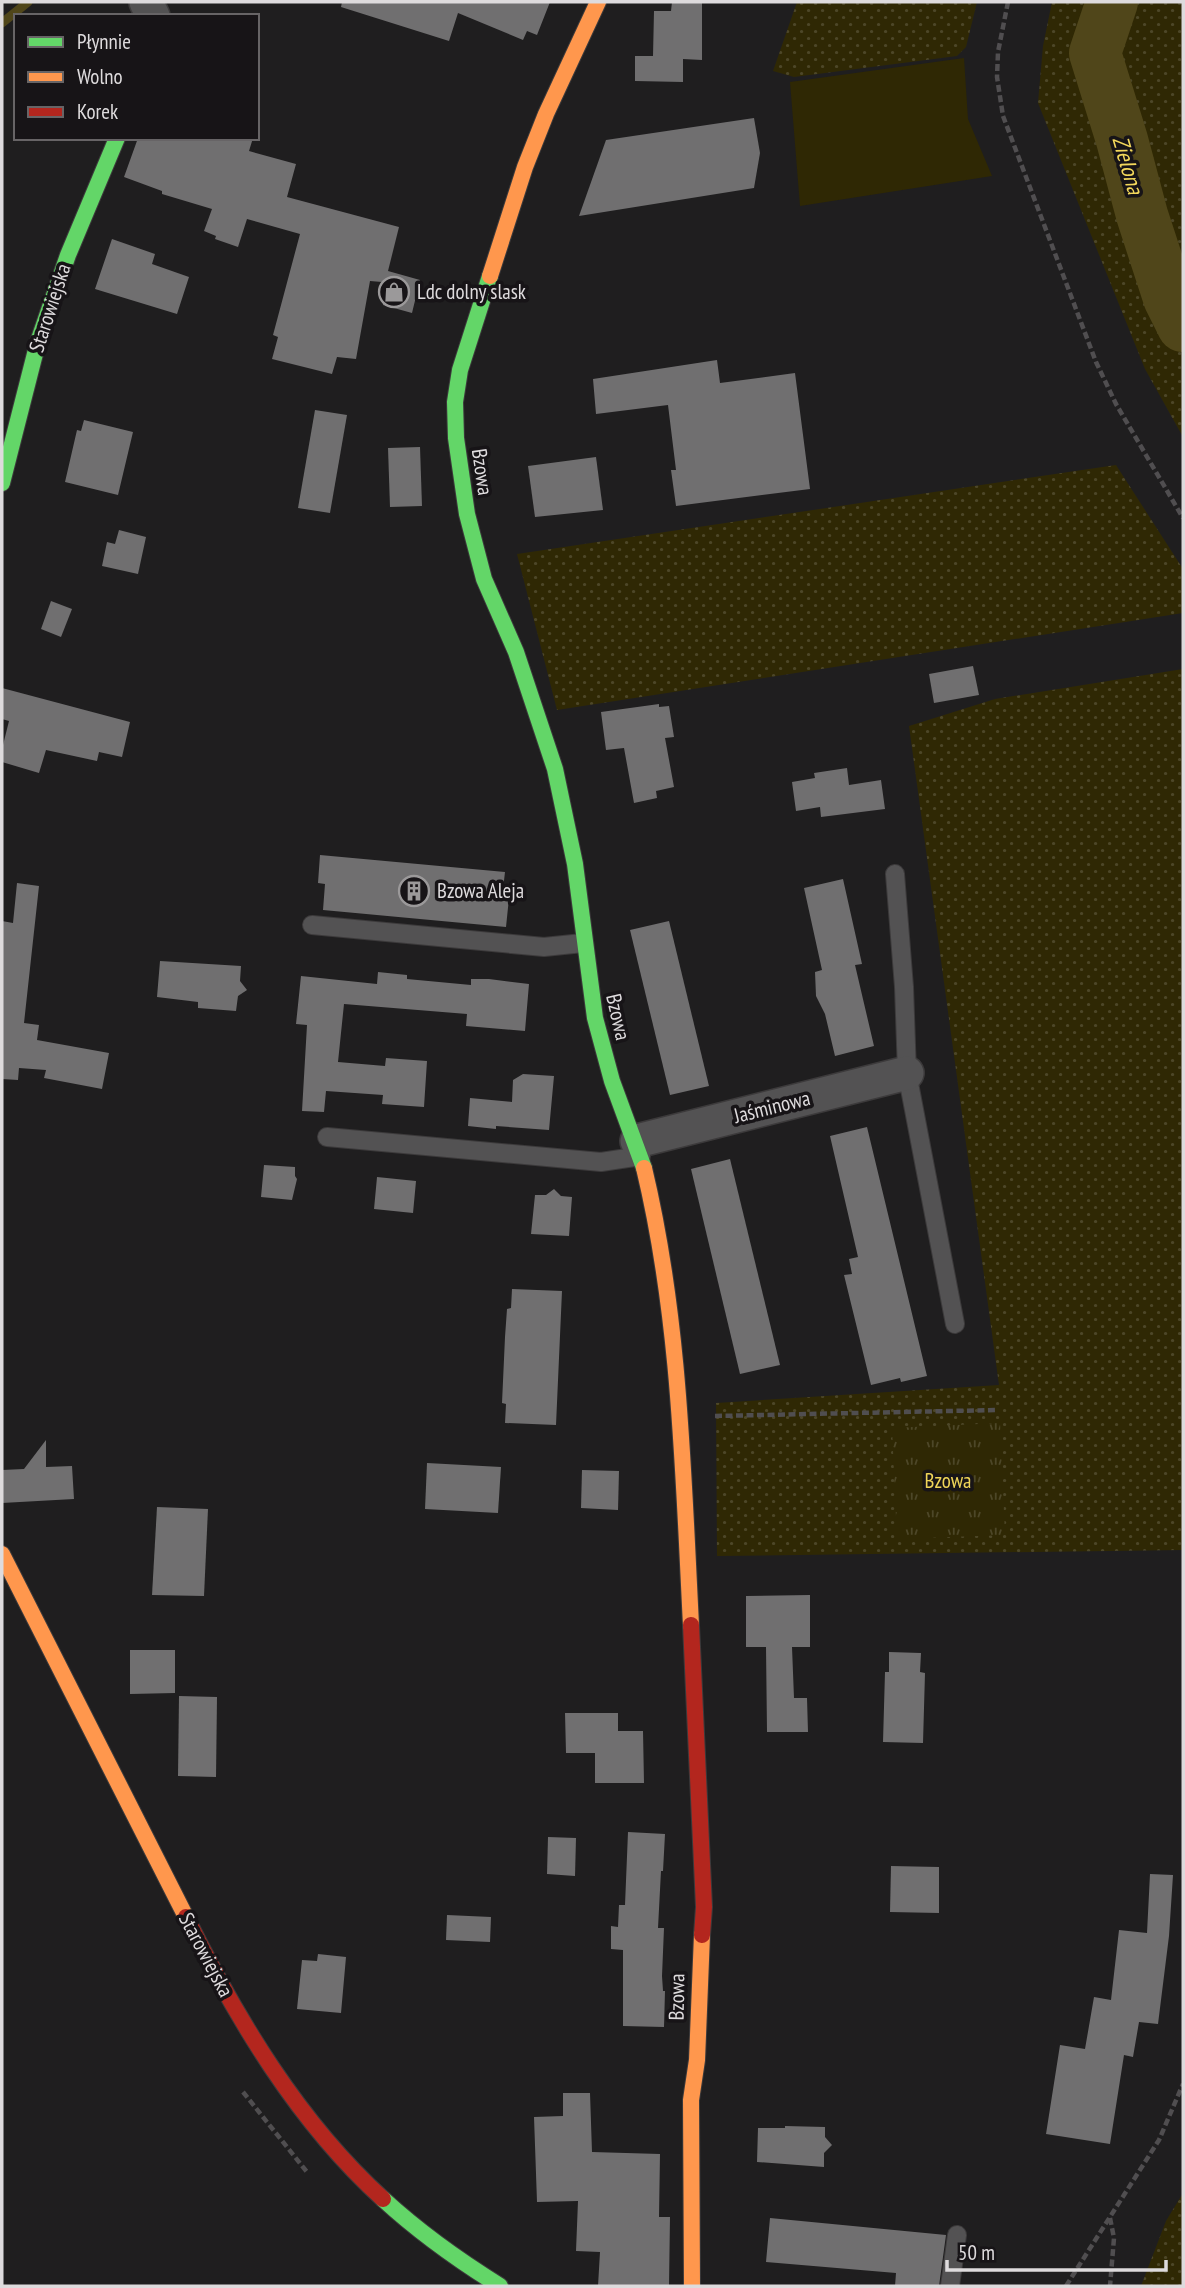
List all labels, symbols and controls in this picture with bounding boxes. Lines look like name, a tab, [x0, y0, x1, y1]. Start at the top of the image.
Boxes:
legend	[14, 14, 259, 140]
text: Płynnie	[77, 28, 131, 55]
text: Wolno	[77, 63, 123, 90]
text: Korek	[77, 98, 118, 125]
water label: Zielona	[1106, 132, 1151, 199]
street label: Starowiejska	[23, 260, 77, 356]
shop icon: Ldc dolny slask	[377, 275, 411, 309]
place label: Ldc dolny slask	[417, 278, 526, 305]
street label: Bzowa	[466, 447, 499, 497]
building icon: Bzowa Aleja	[397, 874, 431, 908]
place label: Bzowa Aleja	[437, 877, 524, 904]
street label: Bzowa	[600, 991, 637, 1043]
street label: Jaśminowa	[730, 1084, 813, 1129]
park label: Bzowa	[925, 1467, 971, 1494]
street label: Starowiejska	[173, 1908, 240, 2002]
street label: Bzowa	[663, 1973, 690, 2021]
scale bar	[947, 2228, 1166, 2272]
text: 50 m	[958, 2239, 995, 2266]

